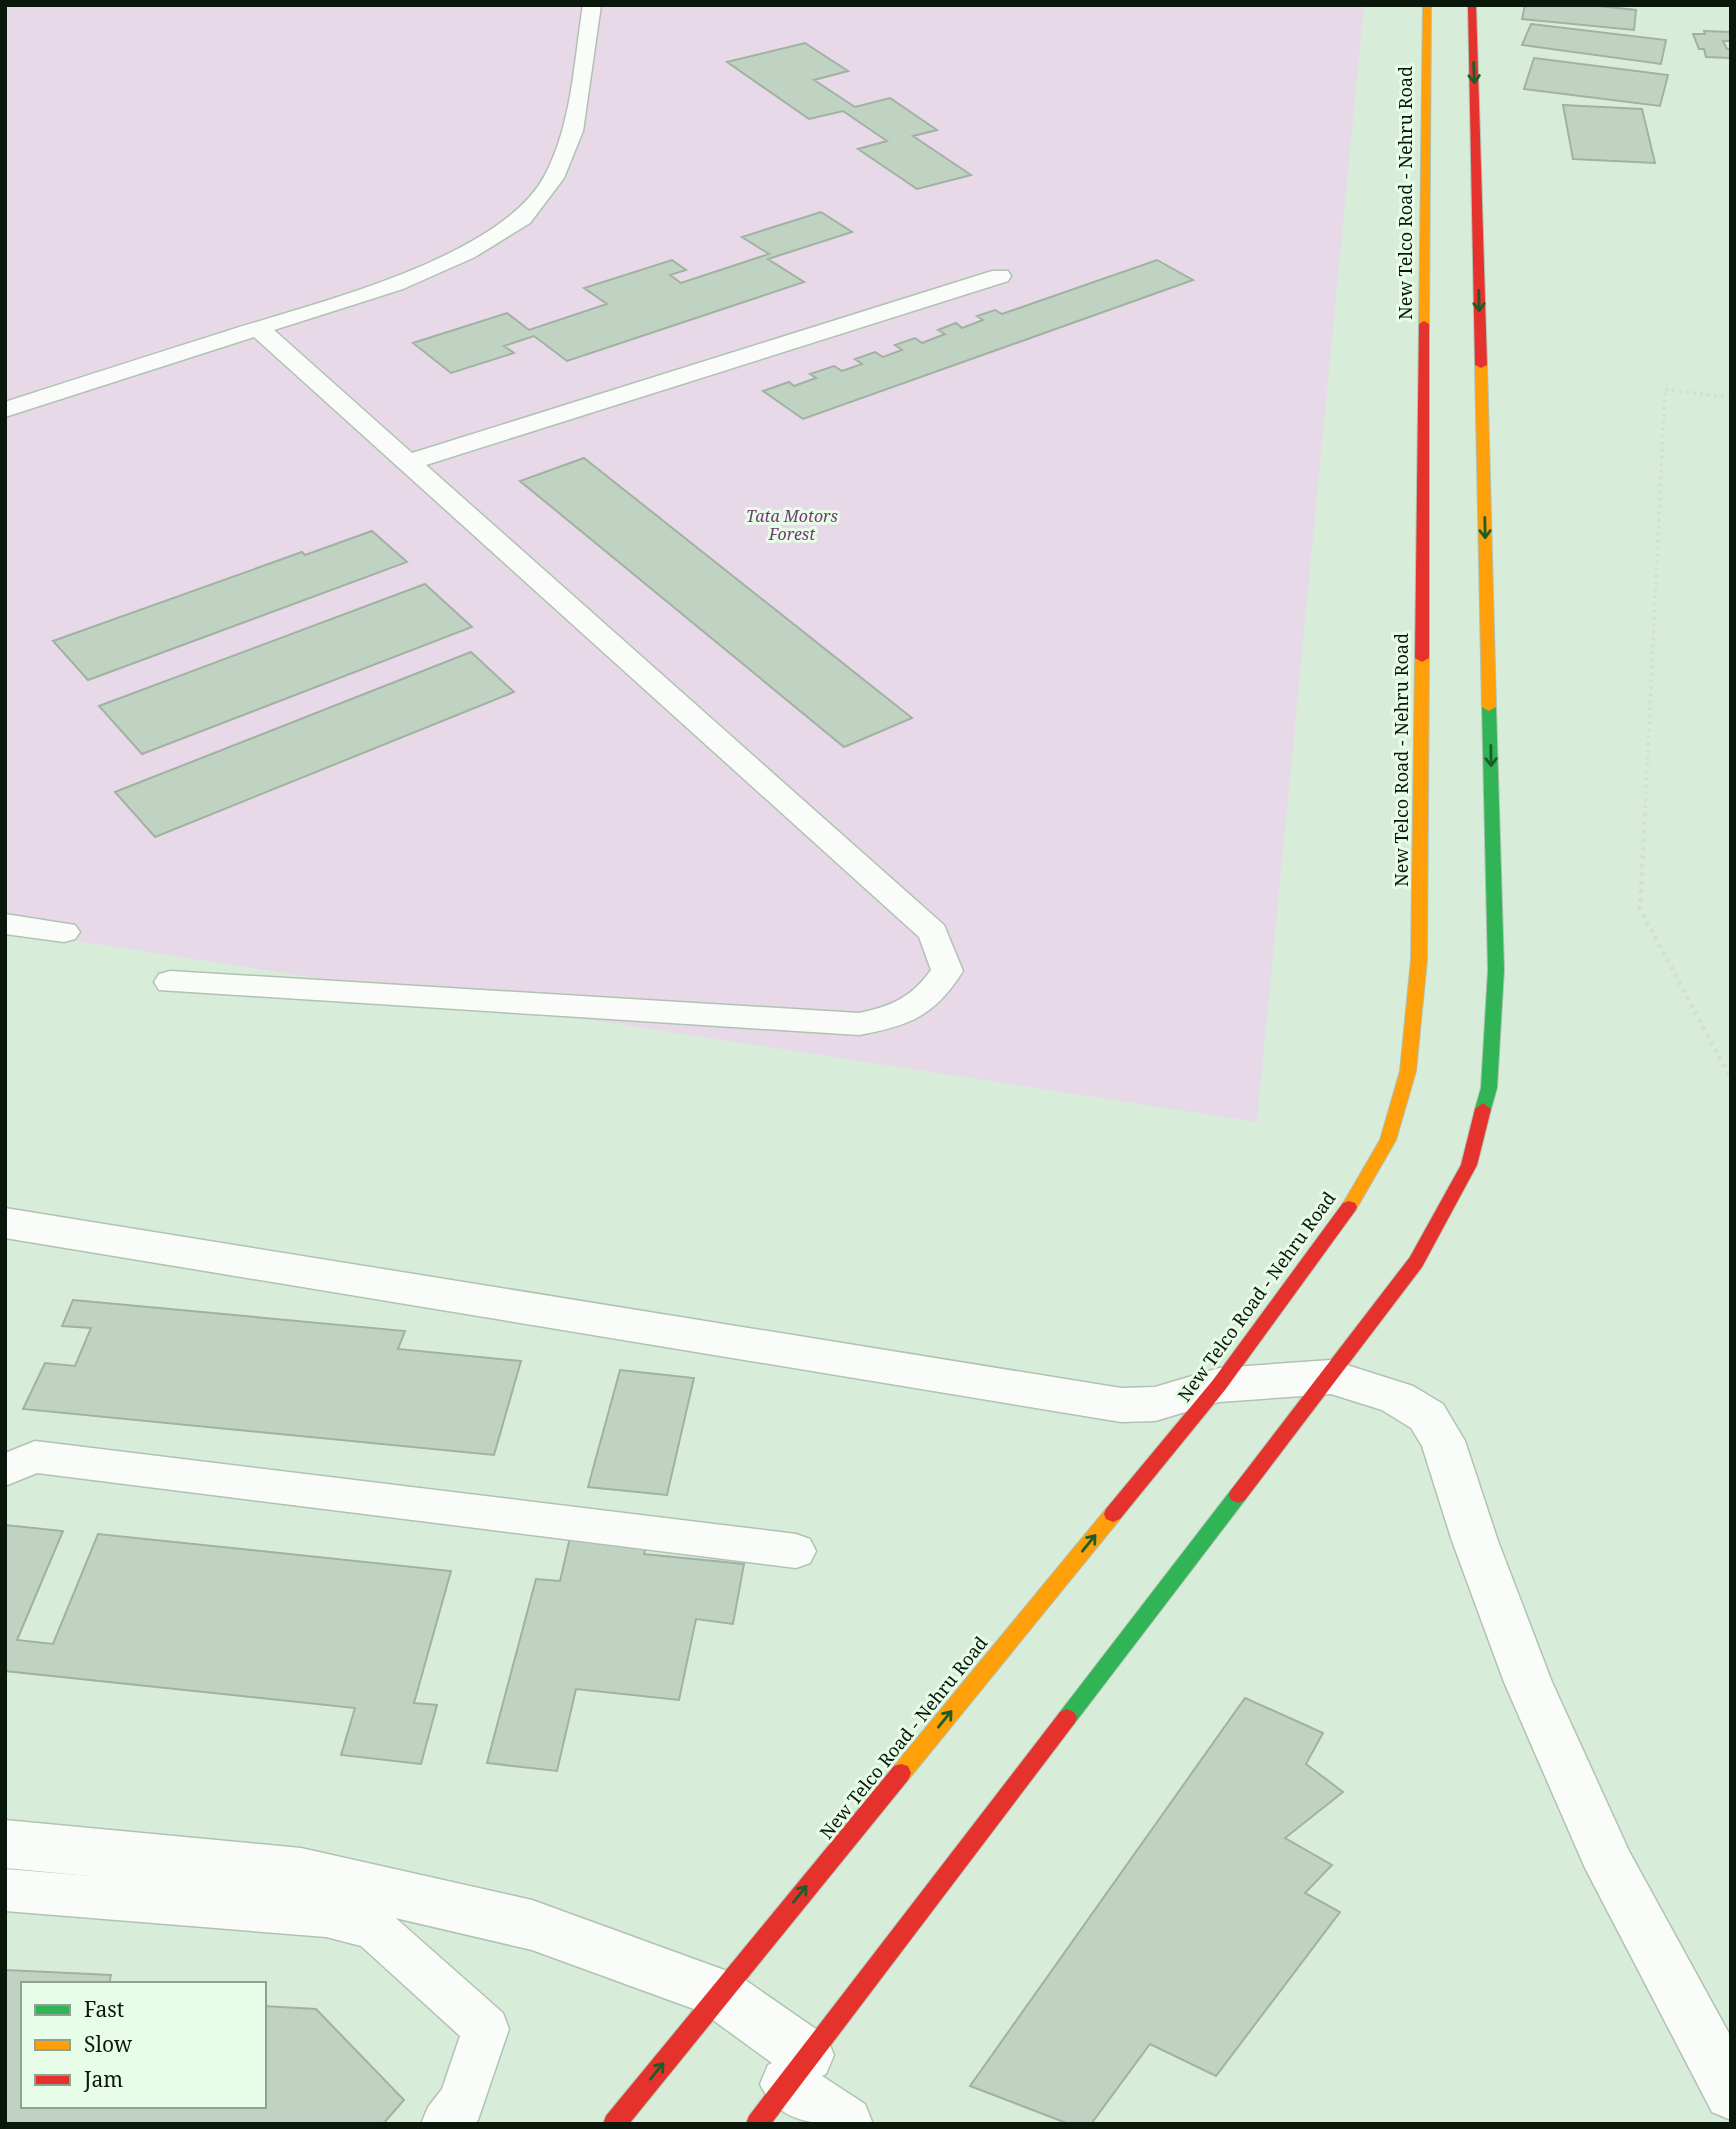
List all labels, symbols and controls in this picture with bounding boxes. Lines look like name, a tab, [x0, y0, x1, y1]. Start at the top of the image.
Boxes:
one-way arrow	[1467, 62, 1480, 85]
street label: New Telco Road - Nehru Road	[1393, 66, 1417, 320]
one-way arrow	[1473, 289, 1486, 312]
park label: Tata Motors Forest	[746, 505, 838, 545]
one-way arrow	[1478, 517, 1492, 540]
street label: New Telco Road - Nehru Road	[1389, 633, 1413, 887]
one-way arrow	[1484, 744, 1498, 767]
street label: New Telco Road - Nehru Road	[1172, 1187, 1341, 1406]
one-way arrow	[1082, 1534, 1097, 1552]
street label: New Telco Road - Nehru Road	[814, 1631, 992, 1844]
one-way arrow	[937, 1710, 953, 1728]
one-way arrow	[793, 1886, 808, 1904]
legend	[21, 1982, 266, 2108]
text: Fast	[84, 1995, 124, 2023]
text: Slow	[84, 2030, 133, 2058]
one-way arrow	[649, 2062, 664, 2080]
text: Jam	[83, 2065, 123, 2093]

